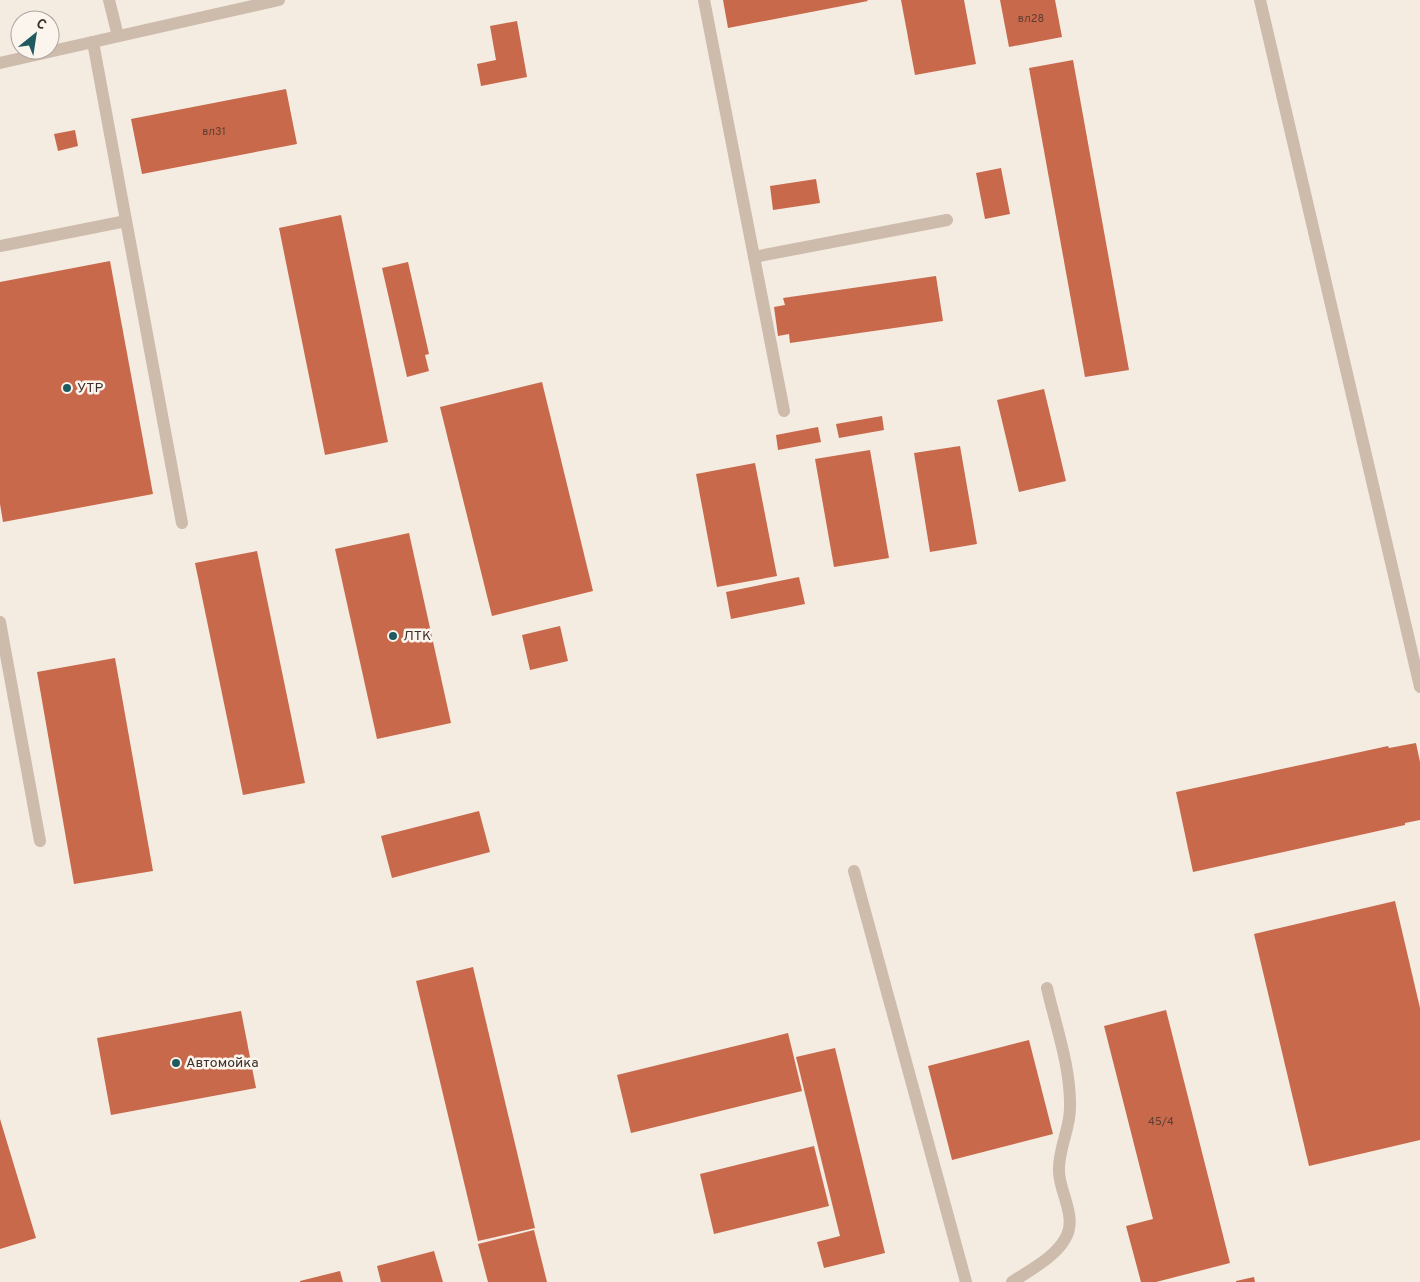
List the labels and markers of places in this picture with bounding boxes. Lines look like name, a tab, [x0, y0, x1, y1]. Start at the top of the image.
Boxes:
place label: УТР	[77, 380, 103, 397]
marker: УТР	[61, 382, 73, 394]
place label: ЛТК	[403, 628, 431, 645]
marker: ЛТК	[387, 630, 399, 642]
place label: Автомойка	[186, 1055, 259, 1072]
marker: Автомойка	[170, 1057, 182, 1069]

